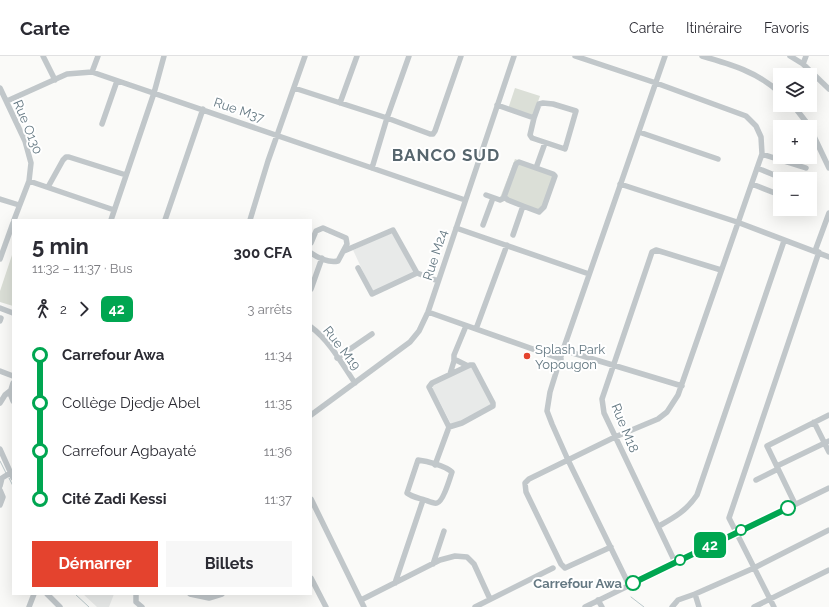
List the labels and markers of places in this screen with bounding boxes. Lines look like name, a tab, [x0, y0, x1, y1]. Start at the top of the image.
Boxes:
place label: Splash Park Yopougon	[535, 342, 605, 372]
marker: Splash Park Yopougon	[522, 351, 532, 361]
unlabelled marker	[780, 500, 796, 516]
unlabelled marker	[735, 524, 747, 536]
unlabelled marker	[674, 554, 686, 566]
marker: Carrefour Awa	[625, 575, 641, 591]
place label: Carrefour Awa	[533, 576, 623, 591]

